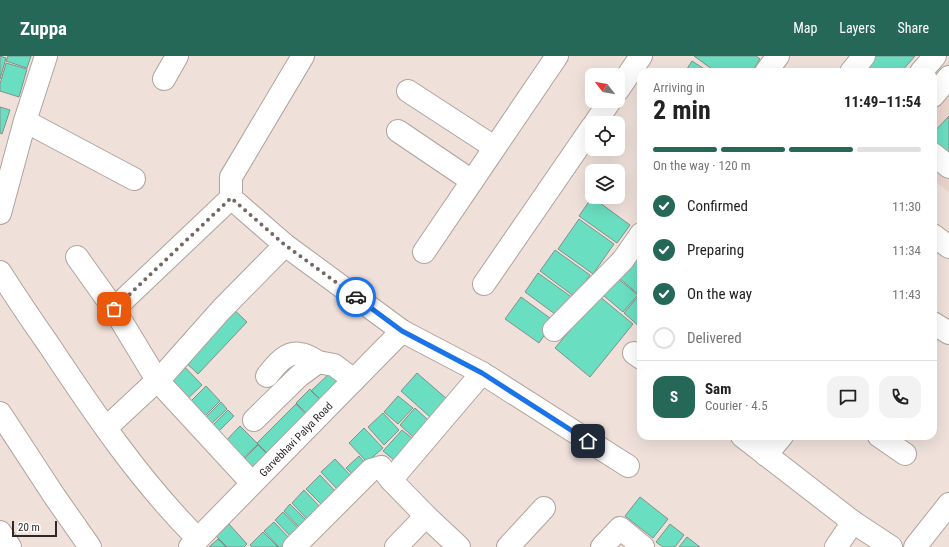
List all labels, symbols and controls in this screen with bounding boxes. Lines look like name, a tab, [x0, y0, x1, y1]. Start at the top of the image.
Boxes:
text: Zuppa	[20, 17, 67, 40]
text: Map	[793, 20, 817, 36]
text: Layers	[839, 20, 876, 36]
text: Share	[898, 20, 929, 36]
north arrow	[585, 68, 625, 108]
map controls	[585, 68, 625, 204]
text: Arriving in	[653, 80, 705, 95]
text: 11:49–11:54	[844, 93, 921, 111]
text: 2 min	[653, 95, 711, 125]
button: locate	[585, 116, 625, 156]
text: On the way · 120 m	[653, 158, 750, 173]
button: layers	[585, 164, 625, 204]
icon: check	[653, 195, 675, 217]
text: Confirmed	[687, 197, 748, 215]
text: 11:30	[892, 199, 921, 214]
icon: check	[653, 239, 675, 261]
text: Preparing	[687, 241, 744, 259]
text: 11:34	[892, 243, 921, 258]
courier	[336, 277, 376, 317]
icon: check	[653, 283, 675, 305]
text: On the way	[687, 285, 752, 303]
icon: car	[345, 286, 367, 308]
text: 11:43	[892, 287, 921, 302]
pin	[97, 292, 131, 326]
icon: bag	[103, 298, 125, 320]
text: Delivered	[687, 329, 742, 347]
button: chat	[827, 376, 869, 418]
button: phone	[879, 376, 921, 418]
text: Sam	[705, 380, 731, 398]
text: S	[670, 388, 678, 406]
text: Courier · 4.5	[705, 398, 768, 413]
street label: Garvebhavi Palya Road	[257, 400, 335, 479]
pin	[571, 424, 605, 458]
icon: home	[577, 430, 599, 452]
scale bar	[12, 519, 57, 538]
text: 20 m	[18, 521, 40, 534]

